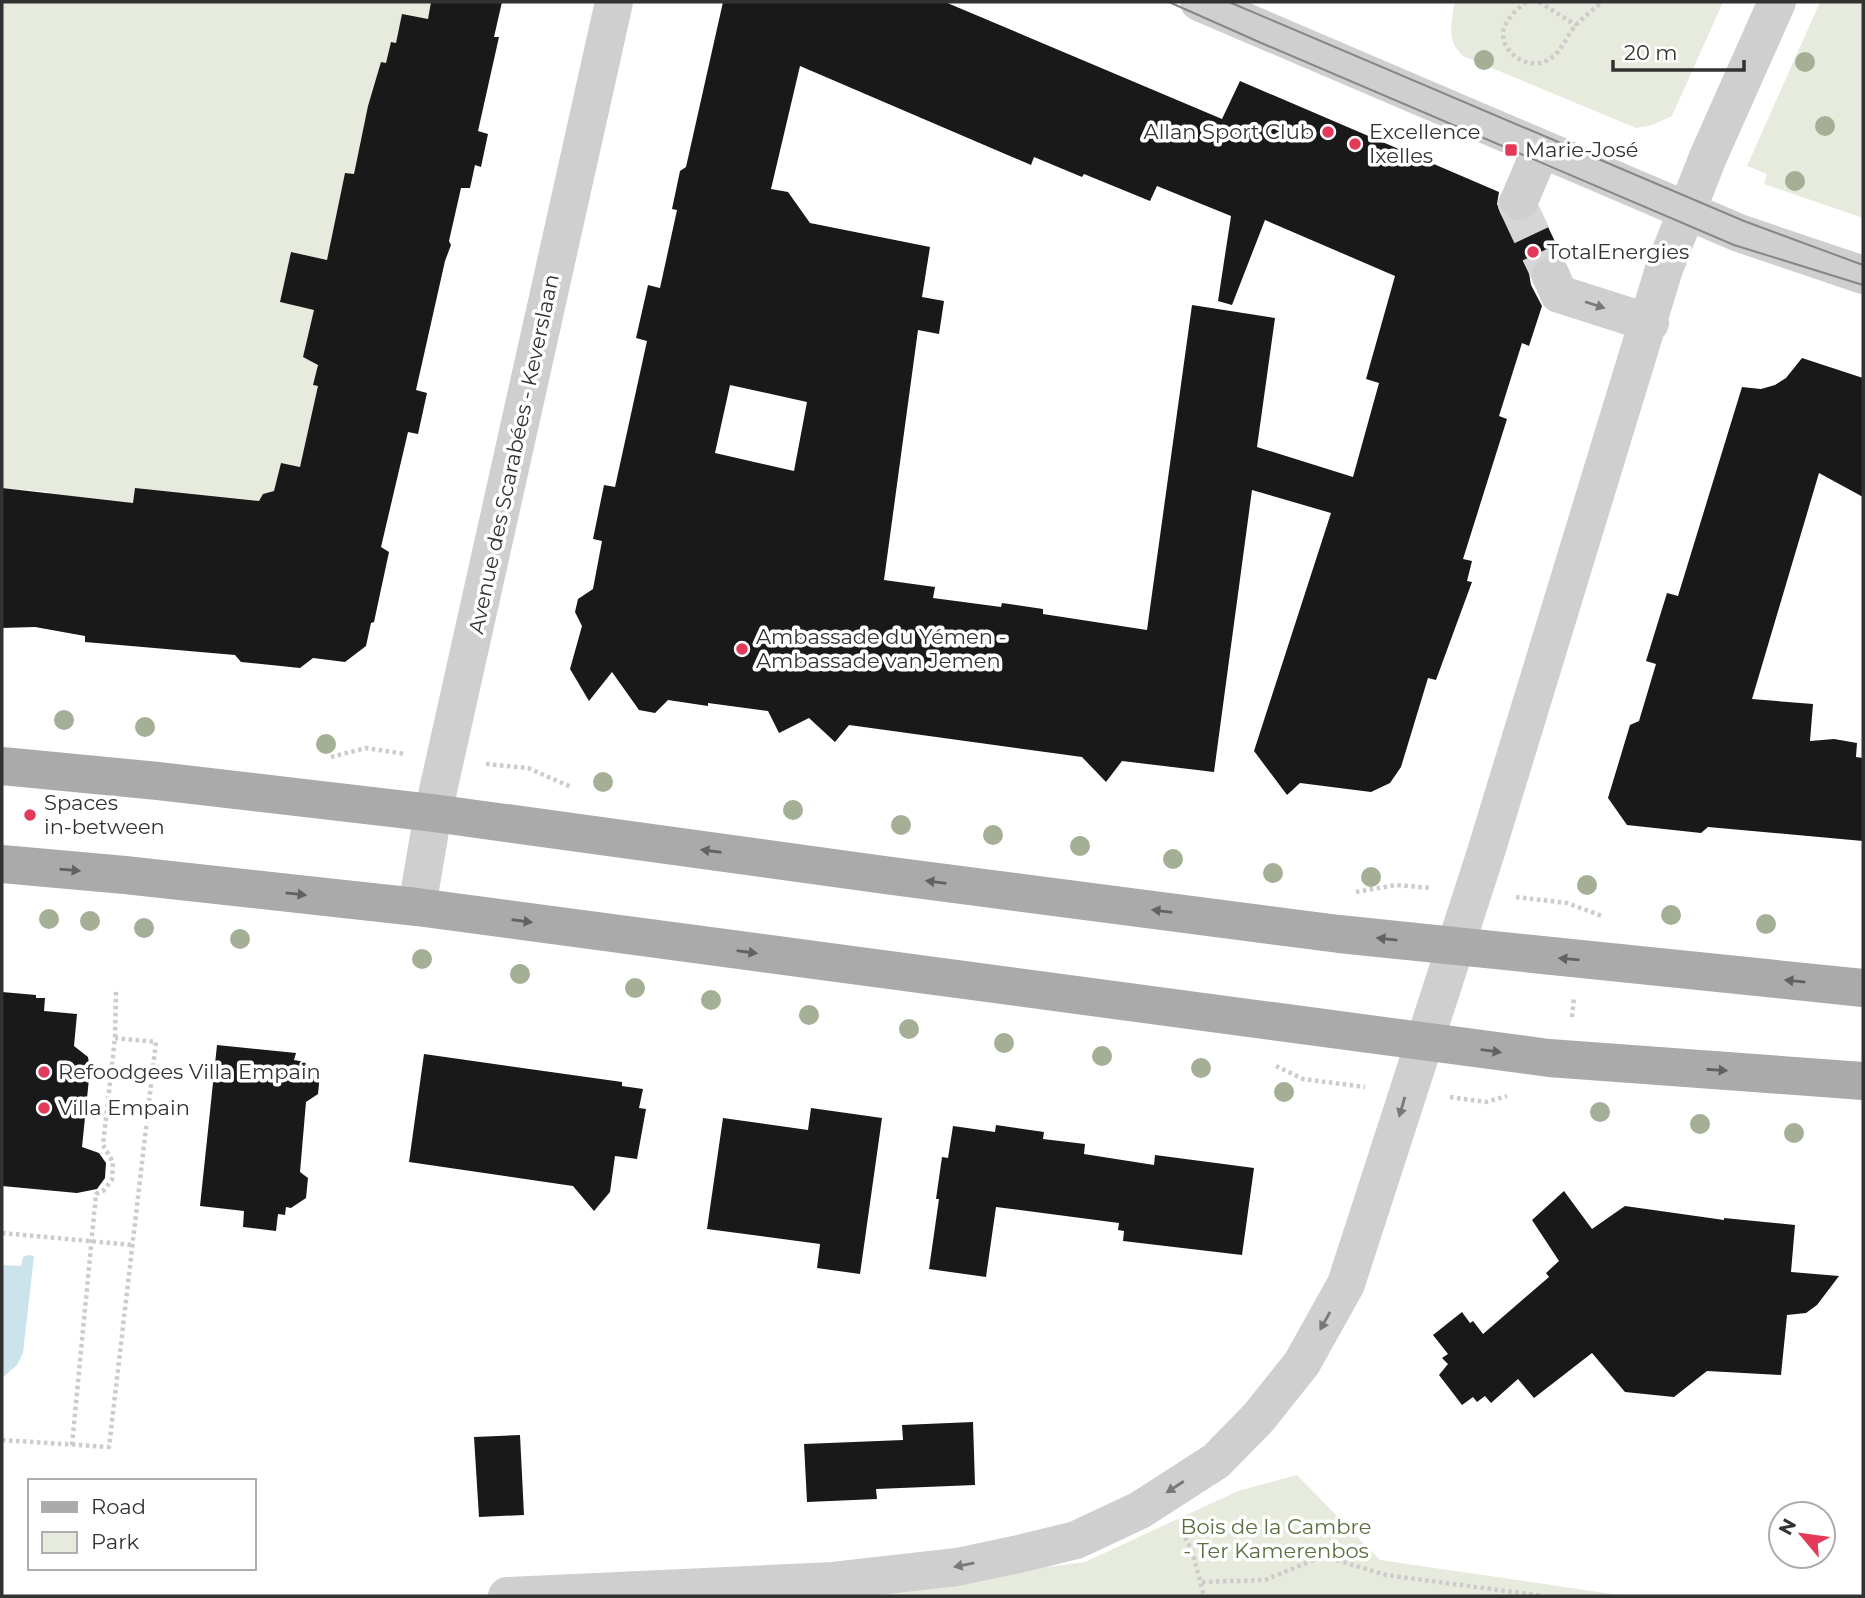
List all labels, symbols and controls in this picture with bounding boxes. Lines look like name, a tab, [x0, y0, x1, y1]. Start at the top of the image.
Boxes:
scale bar	[1613, 28, 1744, 72]
text: 20 m	[1624, 40, 1678, 65]
place label: Allan Sport Club	[1144, 119, 1314, 144]
place label: Excellence Ixelles	[1369, 119, 1480, 168]
marker: Allan Sport Club	[1320, 124, 1336, 140]
marker: Excellence Ixelles	[1347, 136, 1363, 152]
place label: Marie-José	[1525, 137, 1638, 162]
marker: Marie-José	[1503, 142, 1519, 158]
place label: TotalEnergies	[1547, 239, 1689, 264]
marker: TotalEnergies	[1525, 244, 1541, 260]
street label: Avenue des Scarabées - Keverslaan	[463, 272, 564, 636]
one-way arrow	[1585, 300, 1606, 311]
place label: Ambassade du Yémen - Ambassade van Jemen	[756, 624, 1007, 673]
marker: Ambassade du Yémen - Ambassade van Jemen	[734, 641, 750, 657]
place label: Spaces in-between	[44, 790, 165, 839]
marker: Spaces in-between	[22, 807, 38, 823]
one-way arrow	[699, 846, 721, 857]
one-way arrow	[59, 865, 81, 876]
one-way arrow	[925, 876, 947, 887]
one-way arrow	[285, 888, 307, 899]
one-way arrow	[1150, 905, 1172, 916]
one-way arrow	[511, 916, 533, 927]
one-way arrow	[1376, 934, 1398, 945]
one-way arrow	[736, 946, 758, 957]
one-way arrow	[1558, 953, 1580, 964]
one-way arrow	[1784, 976, 1806, 987]
one-way arrow	[1480, 1045, 1502, 1056]
place label: Refoodgees Villa Empain	[58, 1059, 321, 1084]
marker: Refoodgees Villa Empain	[36, 1064, 52, 1080]
one-way arrow	[1707, 1065, 1729, 1076]
place label: Villa Empain	[58, 1095, 190, 1120]
one-way arrow	[1396, 1096, 1407, 1118]
marker: Villa Empain	[36, 1100, 52, 1116]
one-way arrow	[1319, 1311, 1331, 1330]
legend	[28, 1479, 256, 1570]
one-way arrow	[1165, 1481, 1185, 1494]
text: Road	[91, 1494, 146, 1519]
north arrow	[1767, 1500, 1837, 1570]
park label: Bois de la Cambre - Ter Kamerenbos	[1181, 1514, 1371, 1563]
text: N	[1774, 1515, 1801, 1539]
text: Park	[91, 1529, 139, 1554]
one-way arrow	[953, 1560, 975, 1571]

